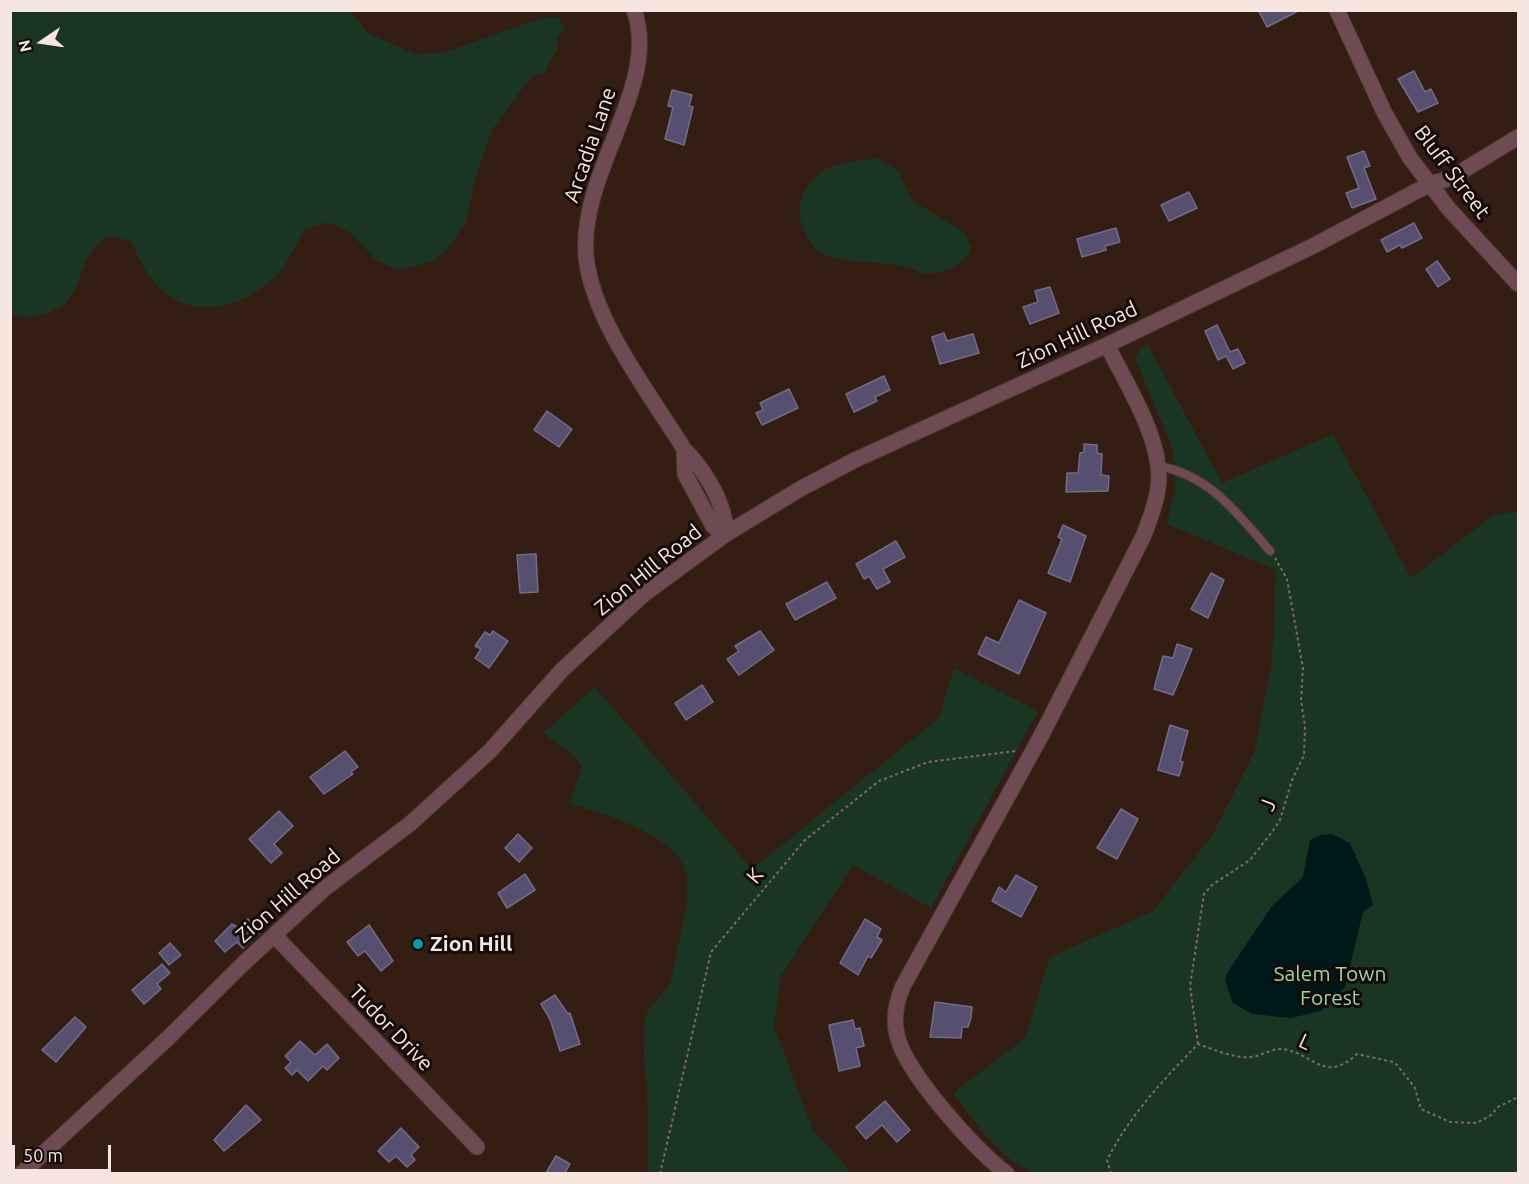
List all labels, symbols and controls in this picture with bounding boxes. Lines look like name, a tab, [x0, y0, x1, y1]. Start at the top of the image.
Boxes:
north arrow	[12, 12, 72, 72]
text: N	[14, 38, 35, 54]
street label: Arcadia Lane	[559, 84, 621, 206]
street label: Bluff Street	[1409, 120, 1495, 224]
street label: Zion Hill Road	[1013, 296, 1141, 374]
street label: Zion Hill Road	[589, 519, 707, 621]
street label: J	[1254, 796, 1282, 814]
street label: Zion Hill Road	[231, 844, 345, 948]
street label: K	[741, 863, 769, 889]
place label: Zion Hill	[430, 931, 512, 957]
marker: Zion Hill	[411, 937, 425, 951]
park label: Salem Town Forest	[1273, 961, 1387, 1011]
street label: Tudor Drive	[344, 980, 438, 1076]
street label: L	[1295, 1028, 1315, 1056]
scale bar	[15, 1133, 114, 1171]
text: 50 m	[23, 1145, 63, 1165]

